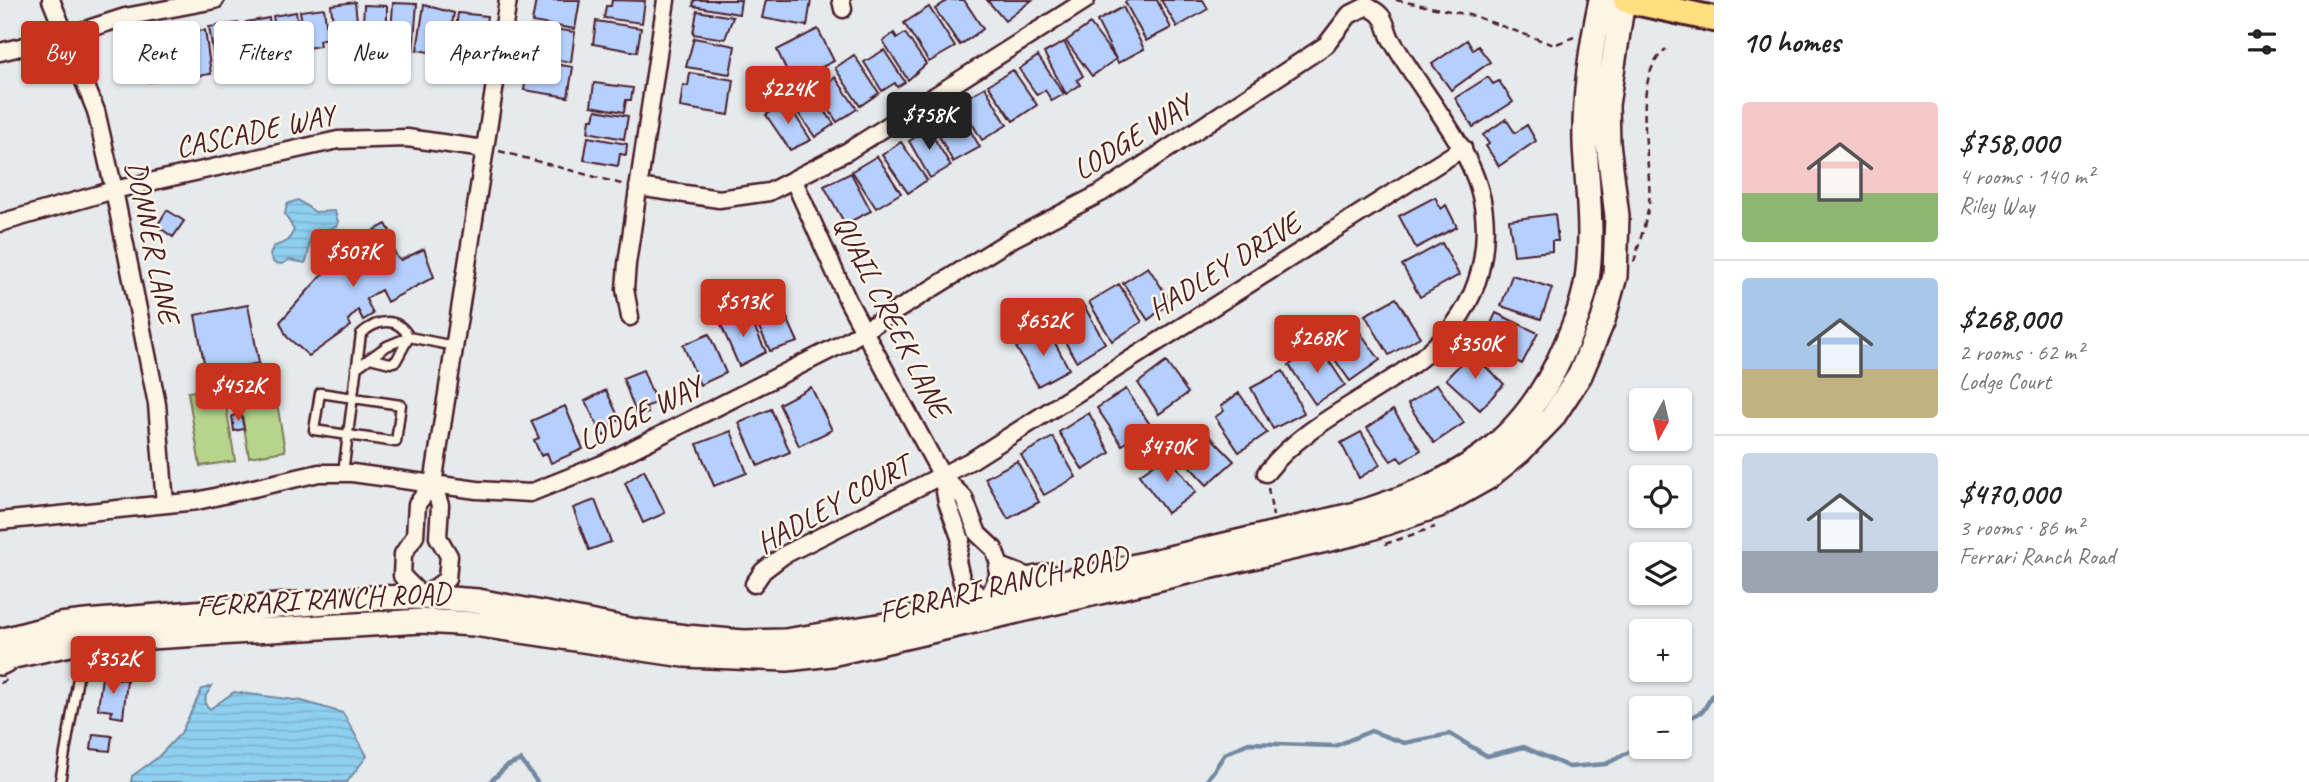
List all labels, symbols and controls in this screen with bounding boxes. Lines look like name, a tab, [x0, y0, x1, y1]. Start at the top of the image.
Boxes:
chip: Buy	[21, 21, 99, 84]
chip: Rent	[113, 21, 200, 84]
chip: Filters	[214, 21, 314, 84]
chip: New	[328, 21, 411, 84]
chip: Apartment	[425, 21, 561, 84]
text: 10 homes	[1742, 23, 1840, 61]
icon: filters	[2243, 23, 2281, 61]
pin: $224K	[739, 66, 837, 126]
text: $224K	[761, 74, 815, 103]
street label: LODGE WAY	[1066, 83, 1202, 188]
pin: $758K	[880, 92, 978, 152]
street label: CASCADE WAY	[172, 95, 342, 166]
text: $758K	[903, 100, 955, 129]
text: $758,000	[1959, 124, 2059, 162]
icon: home	[1798, 130, 1882, 214]
street label: DONNER LANE	[117, 157, 190, 331]
text: 4 rooms · 140 m²	[1959, 162, 2094, 191]
text: Riley Way	[1959, 191, 2034, 220]
street label: HADLEY DRIVE	[1141, 202, 1311, 328]
street label: QUAIL CREEK LANE	[825, 209, 961, 427]
pin: $507K	[304, 230, 402, 289]
text: $507K	[327, 237, 379, 266]
pin: $513K	[694, 280, 792, 339]
text: $513K	[717, 287, 769, 316]
pin: $652K	[994, 298, 1092, 358]
text: $268,000	[1959, 300, 2060, 338]
text: $652K	[1016, 306, 1070, 335]
icon: home	[1798, 306, 1882, 390]
pin: $268K	[1268, 316, 1366, 375]
pin: $350K	[1426, 322, 1524, 381]
text: $268K	[1290, 323, 1344, 352]
text: $350K	[1449, 329, 1501, 358]
text: 2 rooms · 62 m²	[1959, 338, 2083, 367]
pin: $452K	[189, 364, 287, 423]
street label: LODGE WAY	[572, 365, 712, 459]
text: Lodge Court	[1959, 367, 2051, 396]
text: $452K	[212, 371, 264, 400]
north arrow	[1629, 388, 1692, 452]
map controls	[1629, 388, 1692, 759]
pin: $470K	[1118, 424, 1216, 484]
text: $470K	[1141, 432, 1194, 461]
street label: HADLEY COURT	[749, 443, 922, 562]
button: locate	[1629, 465, 1692, 528]
text: $470,000	[1959, 475, 2059, 513]
icon: home	[1798, 481, 1882, 565]
text: 3 rooms · 86 m²	[1959, 513, 2083, 542]
street label: FERRARI RANCH ROAD	[875, 536, 1134, 631]
button: layers	[1629, 542, 1692, 605]
text: Ferrari Ranch Road	[1959, 542, 2115, 571]
street label: FERRARI RANCH ROAD	[195, 573, 454, 625]
button: +	[1629, 619, 1692, 682]
pin: $352K	[64, 636, 162, 696]
text: $352K	[87, 644, 139, 673]
button: −	[1629, 696, 1692, 759]

